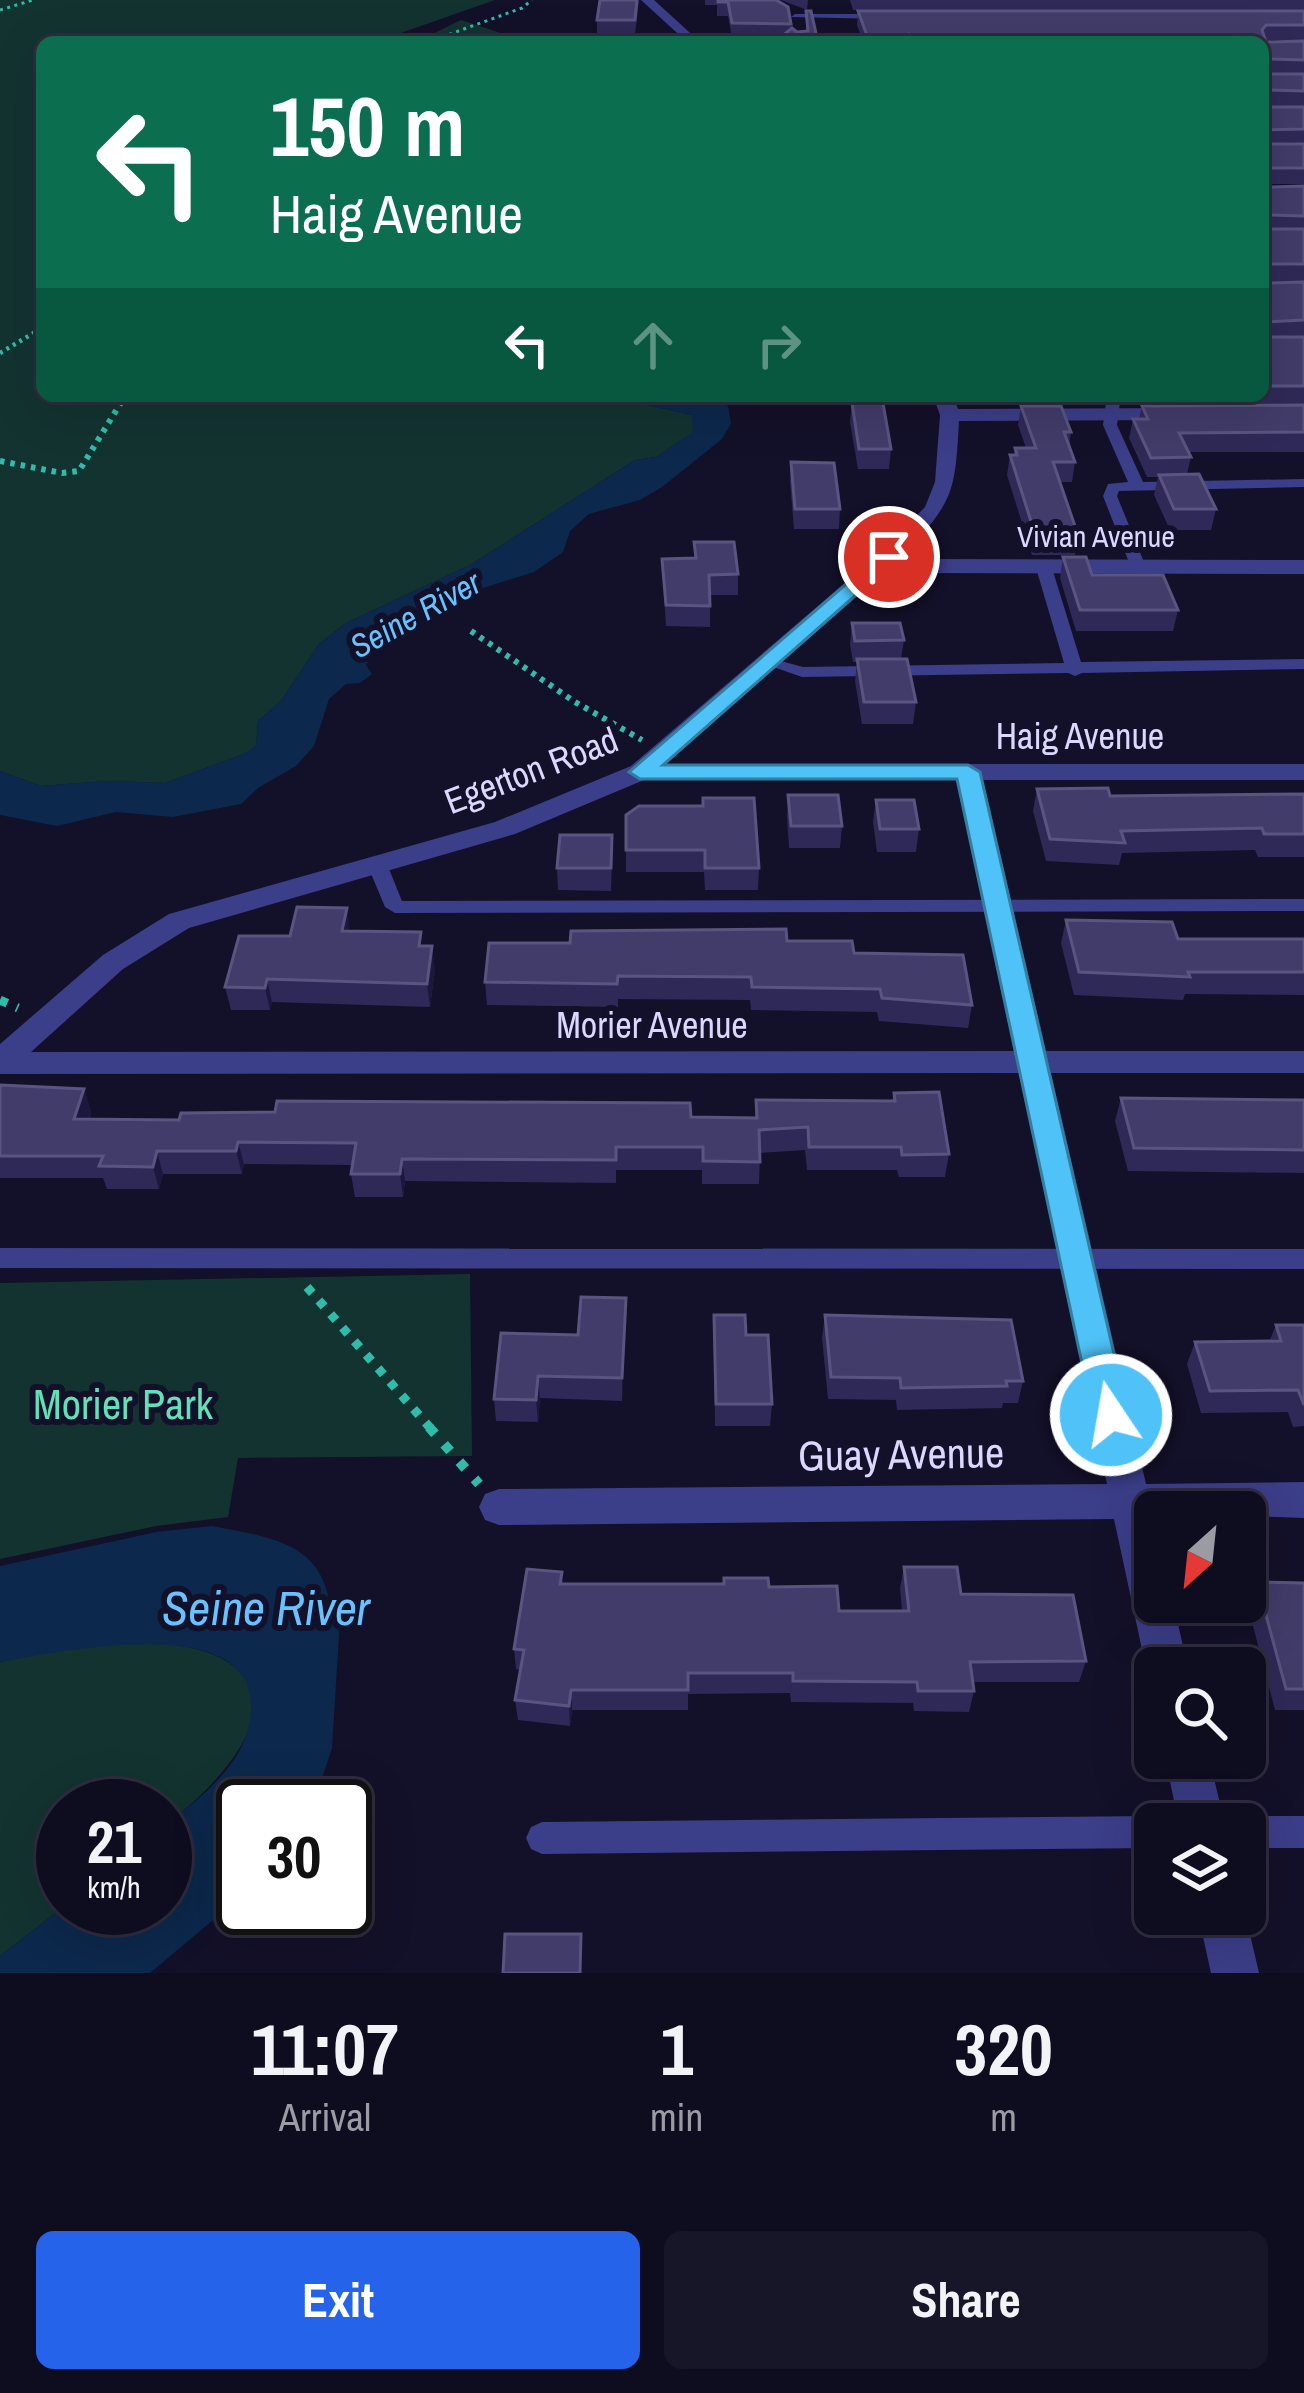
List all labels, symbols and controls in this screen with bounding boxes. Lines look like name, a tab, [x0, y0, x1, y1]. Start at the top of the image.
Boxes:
text: 150 m	[270, 69, 465, 182]
icon: left	[72, 84, 228, 240]
text: Haig Avenue	[270, 177, 523, 250]
icon: left	[494, 312, 560, 378]
icon: ahead	[620, 312, 686, 378]
icon: right	[746, 312, 812, 378]
pin	[838, 506, 940, 608]
street label: Vivian Avenue	[1017, 516, 1175, 556]
icon: arrive	[856, 524, 922, 590]
water label: Seine River	[342, 560, 489, 668]
street label: Haig Avenue	[996, 712, 1164, 760]
street label: Egerton Road	[437, 715, 625, 825]
street label: Morier Avenue	[556, 1001, 748, 1049]
position arrow	[1048, 1352, 1174, 1478]
park label: Morier Park	[33, 1376, 214, 1432]
street label: Guay Avenue	[797, 1424, 1005, 1484]
north arrow	[1134, 1491, 1266, 1623]
map controls	[1134, 1491, 1266, 1935]
water label: Seine River	[162, 1575, 372, 1640]
button: search	[1134, 1647, 1266, 1779]
speed limit sign: 30	[216, 1779, 372, 1935]
text: 21	[87, 1801, 141, 1882]
button: layers	[1134, 1803, 1266, 1935]
text: km/h	[87, 1867, 141, 1907]
text: 11:07	[251, 2000, 399, 2097]
text: 1	[660, 2000, 693, 2097]
text: 320	[954, 2000, 1053, 2097]
text: Arrival	[279, 2091, 371, 2143]
text: min	[650, 2091, 703, 2143]
text: m	[990, 2091, 1017, 2143]
button: Exit	[36, 2231, 640, 2369]
button: Share	[664, 2231, 1268, 2369]

